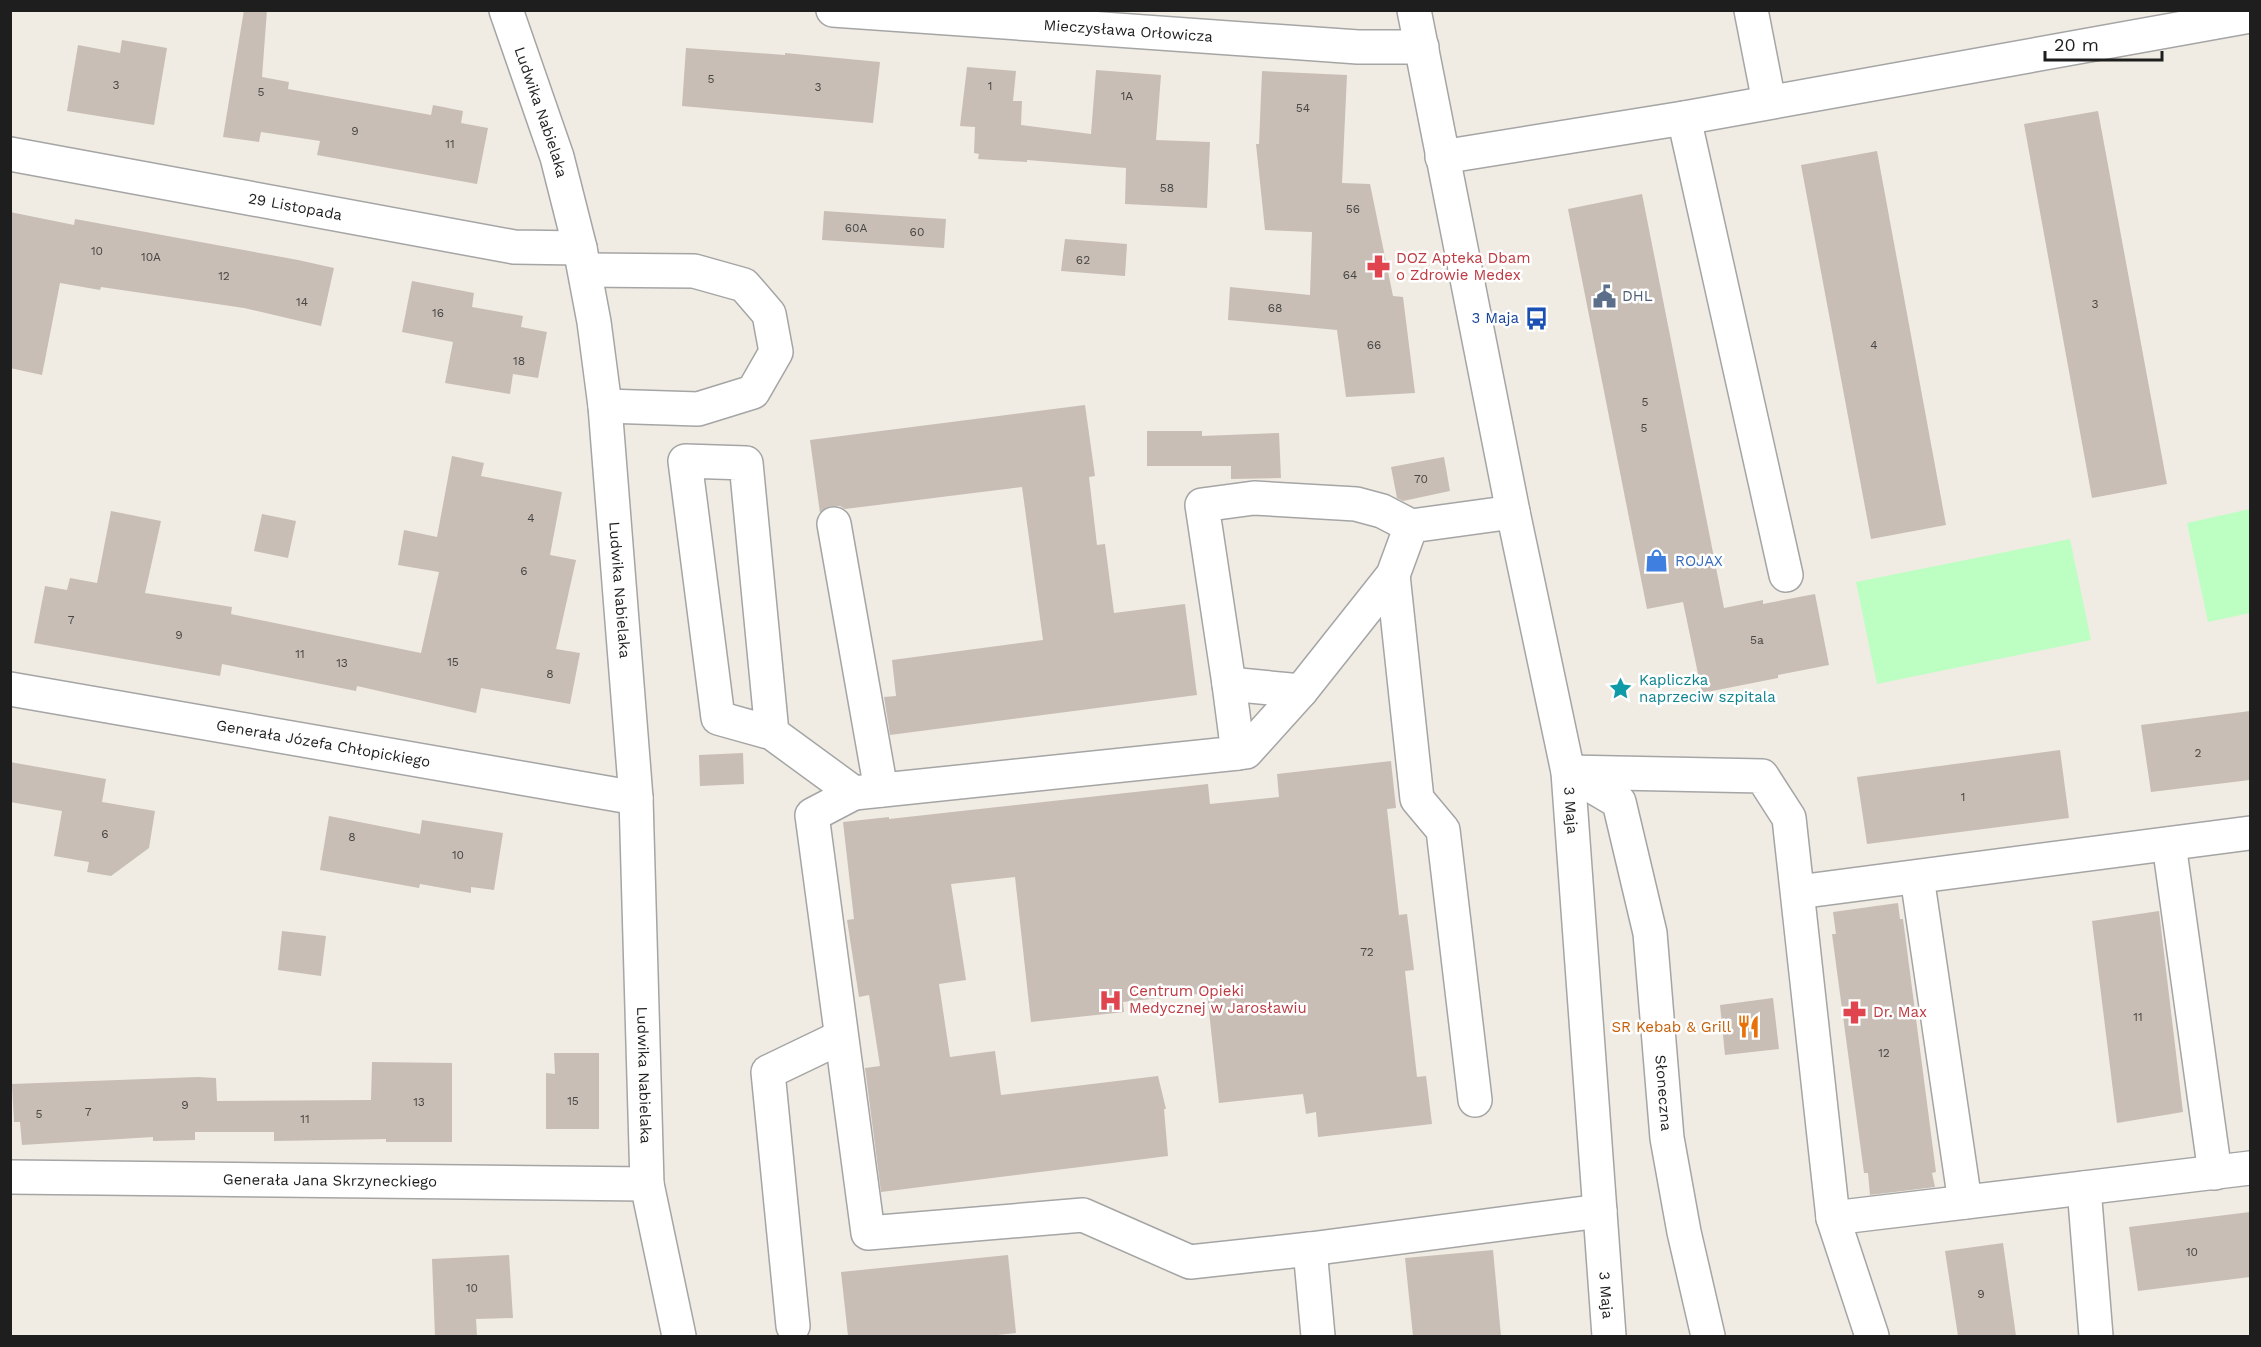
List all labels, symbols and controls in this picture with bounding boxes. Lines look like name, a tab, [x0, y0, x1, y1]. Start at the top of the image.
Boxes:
street label: Mieczysława Orłowicza	[1043, 16, 1214, 46]
scale bar	[2045, 24, 2162, 62]
text: 20 m	[2054, 34, 2099, 55]
street label: Ludwika Nabielaka	[510, 44, 571, 180]
house number: 5	[708, 72, 715, 86]
house number: 3	[113, 78, 120, 92]
house number: 1	[988, 79, 992, 93]
house number: 3	[815, 80, 822, 94]
house number: 5	[258, 85, 265, 99]
house number: 1A	[1121, 89, 1133, 103]
house number: 54	[1296, 101, 1310, 115]
house number: 9	[351, 124, 359, 138]
house number: 11	[445, 137, 455, 151]
house number: 58	[1160, 181, 1174, 195]
street label: 29 Listopada	[247, 189, 344, 224]
house number: 56	[1346, 202, 1360, 216]
house number: 60A	[845, 221, 867, 235]
house number: 60	[910, 225, 924, 239]
house number: 10	[91, 244, 103, 258]
place label: DOZ Apteka Dbam o Zdrowie Medex	[1396, 249, 1530, 284]
house number: 10A	[141, 250, 161, 264]
house number: 62	[1076, 253, 1090, 267]
pharmacy icon: DOZ Apteka Dbam o Zdrowie Medex	[1365, 254, 1391, 280]
house number: 64	[1343, 268, 1357, 282]
house number: 12	[218, 269, 230, 283]
public building icon: DHL	[1591, 283, 1617, 309]
place label: DHL	[1622, 287, 1653, 305]
house number: 14	[296, 295, 308, 309]
house number: 3	[2092, 297, 2099, 311]
house number: 68	[1268, 301, 1282, 315]
bus stop icon: 3 Maja	[1524, 305, 1550, 331]
house number: 16	[432, 306, 444, 320]
place label: 3 Maja	[1471, 309, 1519, 327]
house number: 66	[1367, 338, 1381, 352]
house number: 4	[1870, 338, 1878, 352]
house number: 18	[513, 354, 525, 368]
house number: 5	[1642, 395, 1649, 409]
house number: 5	[1641, 421, 1648, 435]
house number: 70	[1414, 472, 1428, 486]
house number: 4	[527, 511, 535, 525]
street label: Ludwika Nabielaka	[605, 521, 634, 659]
shop icon: ROJAX	[1644, 548, 1670, 574]
place label: ROJAX	[1675, 552, 1723, 570]
house number: 6	[520, 564, 528, 578]
house number: 7	[68, 613, 75, 627]
house number: 9	[175, 628, 183, 642]
house number: 5a	[1750, 633, 1764, 647]
house number: 11	[295, 647, 305, 661]
house number: 15	[447, 655, 459, 669]
house number: 13	[336, 656, 348, 670]
house number: 8	[546, 667, 554, 681]
place label: Kapliczka naprzeciw szpitala	[1639, 671, 1776, 706]
place icon: Kapliczka naprzeciw szpitala	[1608, 676, 1634, 702]
street label: Generała Józefa Chłopickiego	[215, 716, 432, 771]
house number: 2	[2195, 746, 2202, 760]
street label: 3 Maja	[1560, 786, 1582, 835]
house number: 1	[1961, 790, 1965, 804]
house number: 6	[101, 827, 109, 841]
house number: 8	[348, 830, 356, 844]
house number: 10	[452, 848, 464, 862]
house number: 72	[1360, 945, 1374, 959]
place label: Centrum Opieki Medycznej w Jarosławiu	[1129, 982, 1307, 1017]
hospital icon: Centrum Opieki Medycznej w Jarosławiu	[1098, 987, 1124, 1013]
pharmacy icon: Dr. Max	[1842, 999, 1868, 1025]
place label: Dr. Max	[1873, 1003, 1927, 1021]
street label: Ludwika Nabielaka	[633, 1006, 655, 1144]
house number: 11	[2133, 1010, 2143, 1024]
restaurant icon: SR Kebab & Grill	[1736, 1014, 1762, 1040]
place label: SR Kebab & Grill	[1611, 1018, 1731, 1036]
house number: 12	[1878, 1046, 1890, 1060]
street label: Słoneczna	[1651, 1054, 1675, 1132]
house number: 15	[567, 1094, 579, 1108]
house number: 13	[413, 1095, 425, 1109]
house number: 9	[181, 1098, 189, 1112]
house number: 7	[85, 1105, 92, 1119]
house number: 5	[36, 1107, 43, 1121]
house number: 11	[300, 1112, 310, 1126]
street label: Generała Jana Skrzyneckiego	[223, 1170, 437, 1191]
house number: 10	[2186, 1245, 2198, 1259]
street label: 3 Maja	[1595, 1271, 1617, 1320]
house number: 10	[466, 1281, 478, 1295]
house number: 9	[1977, 1287, 1985, 1301]

